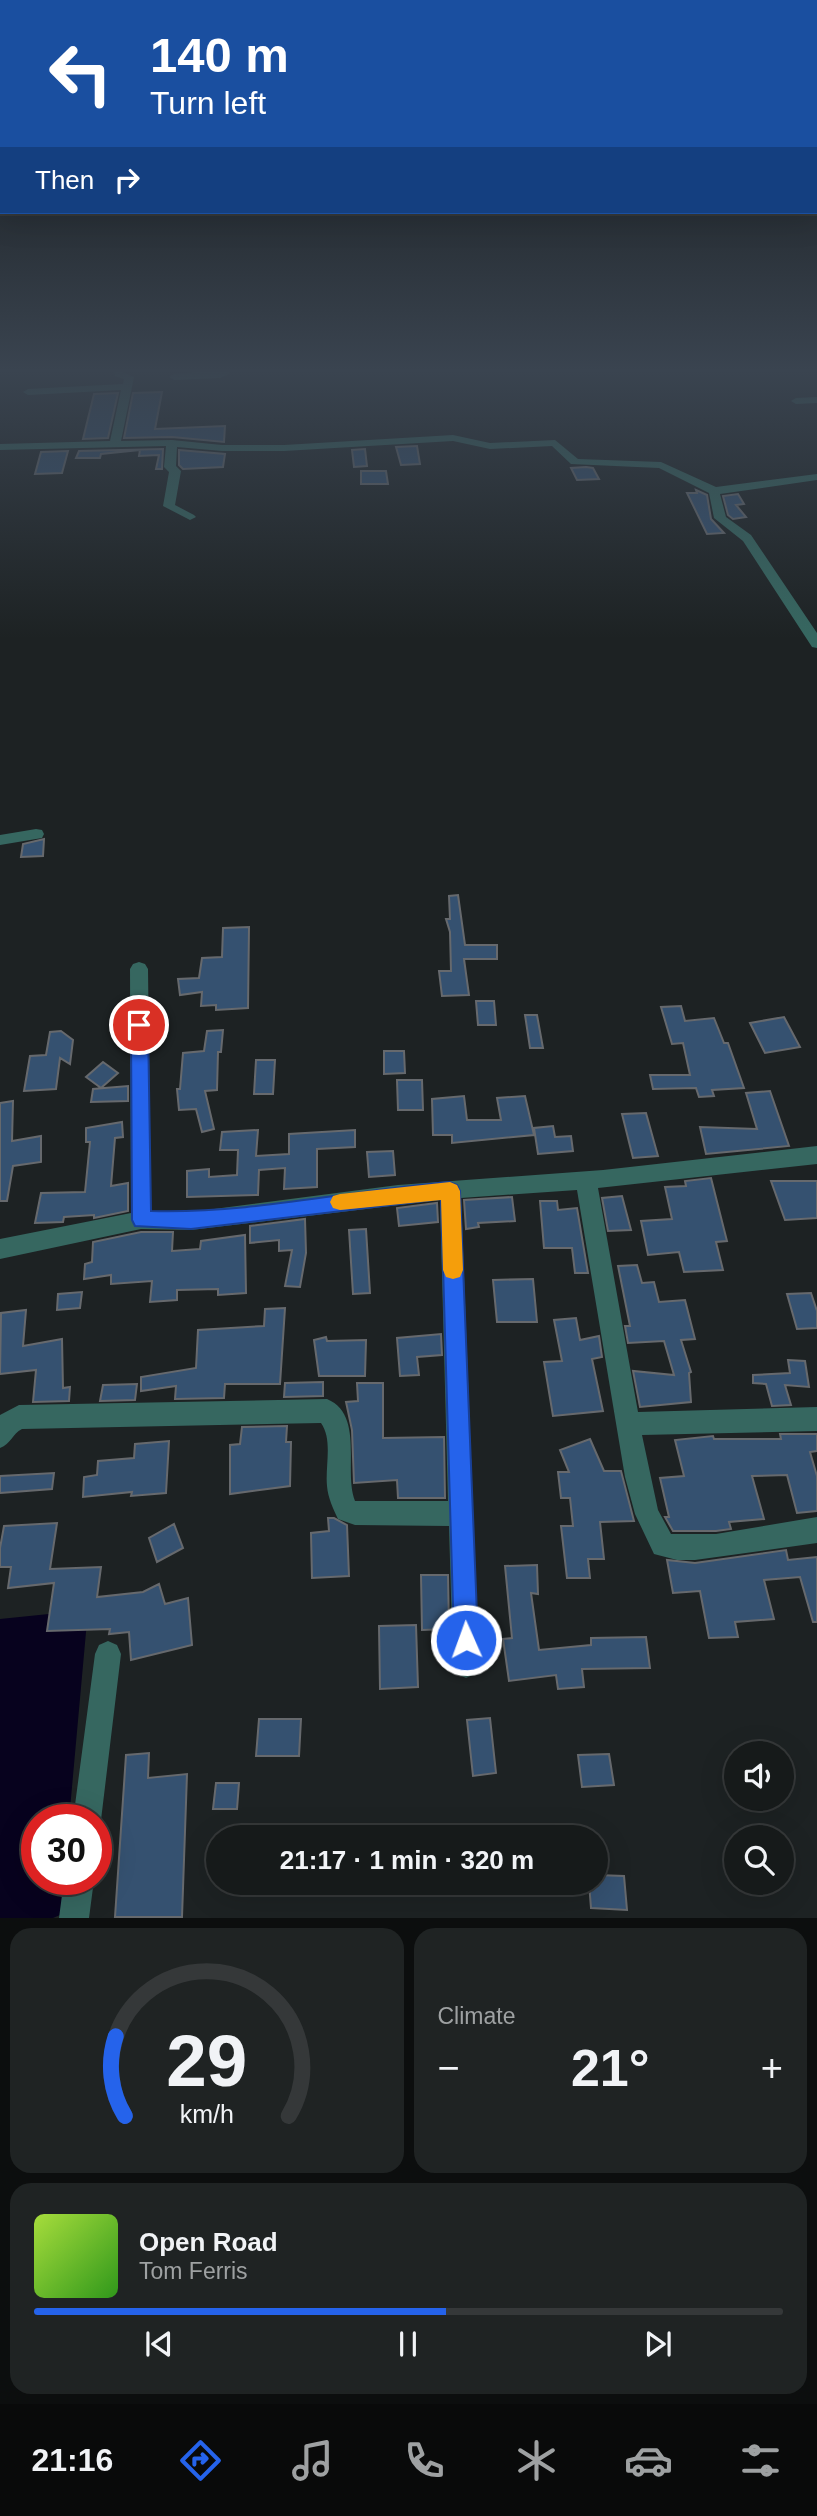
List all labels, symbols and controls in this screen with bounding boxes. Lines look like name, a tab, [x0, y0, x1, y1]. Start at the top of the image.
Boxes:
icon: left	[35, 28, 126, 119]
text: 140 m	[150, 28, 289, 82]
text: Turn left	[150, 85, 266, 121]
icon: right	[108, 161, 146, 199]
text: Then	[35, 165, 94, 195]
pin	[109, 995, 169, 1055]
icon: arrive	[120, 1006, 158, 1044]
position arrow	[429, 1603, 503, 1677]
map controls	[724, 1741, 794, 1895]
button: sound	[724, 1741, 794, 1811]
speed limit sign: 30	[21, 1804, 112, 1895]
button: search	[724, 1825, 794, 1895]
text: 21:17 · 1 min · 320 m	[280, 1845, 534, 1875]
text: Climate	[438, 2003, 515, 2029]
text: 29	[166, 2021, 247, 2102]
text: 21°	[571, 2039, 650, 2097]
text: −	[438, 2047, 460, 2089]
text: +	[761, 2047, 783, 2089]
text: km/h	[180, 2100, 234, 2128]
text: Open Road	[139, 2227, 278, 2257]
text: Tom Ferris	[139, 2258, 248, 2284]
icon: previous	[140, 2325, 178, 2363]
icon: pause	[389, 2325, 427, 2363]
icon: next	[639, 2325, 677, 2363]
icon: directions	[176, 2436, 225, 2485]
icon: music	[288, 2436, 337, 2485]
icon: phone	[400, 2436, 449, 2485]
icon: climate	[512, 2436, 561, 2485]
icon: car	[624, 2436, 673, 2485]
icon: filters	[736, 2436, 785, 2485]
text: 21:16	[32, 2442, 113, 2478]

